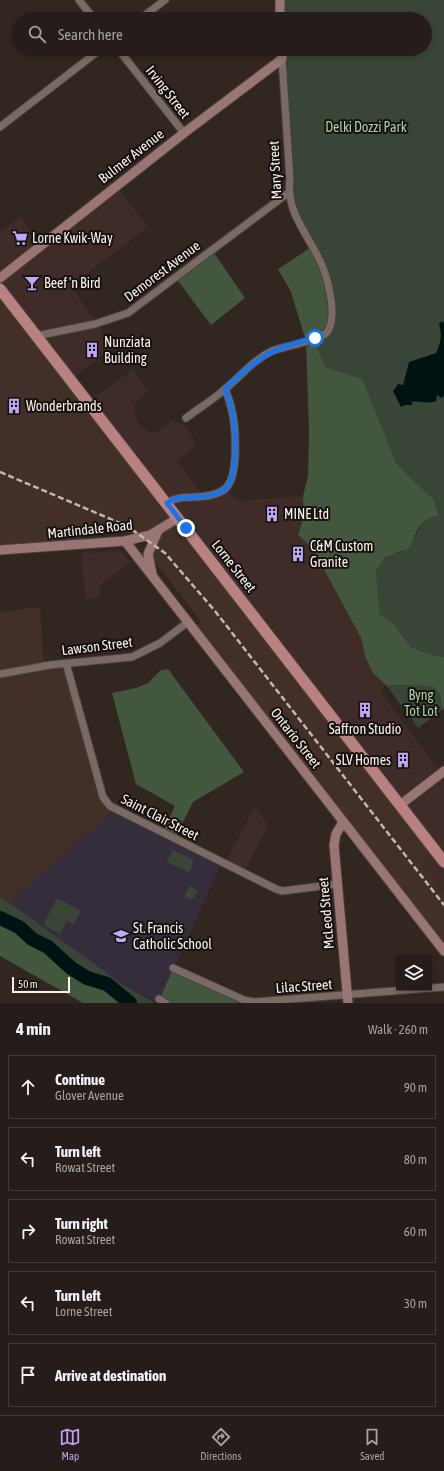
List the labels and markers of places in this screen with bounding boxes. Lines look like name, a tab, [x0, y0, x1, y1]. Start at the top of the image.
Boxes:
supermarket icon: Lorne Kwik-Way	[11, 229, 29, 247]
place label: Lorne Kwik-Way	[32, 230, 113, 246]
bar icon: Beef 'n Bird	[23, 274, 41, 292]
place label: Beef 'n Bird	[44, 275, 101, 291]
place label: Nunziata Building	[104, 334, 151, 366]
building icon: Nunziata Building	[83, 341, 101, 359]
building icon: Wonderbrands	[5, 397, 23, 415]
place label: Wonderbrands	[26, 398, 102, 414]
building icon: MINE Ltd	[263, 505, 281, 523]
place label: MINE Ltd	[284, 506, 329, 522]
place label: C&M Custom Granite	[310, 538, 373, 570]
building icon: C&M Custom Granite	[289, 545, 307, 563]
building icon: Saffron Studio	[356, 701, 374, 719]
place label: Saffron Studio	[329, 721, 401, 737]
building icon: SLV Homes	[394, 751, 412, 769]
place label: SLV Homes	[336, 752, 391, 768]
place label: St. Francis Catholic School	[133, 920, 212, 952]
school or university icon: St. Francis Catholic School	[112, 927, 130, 945]

